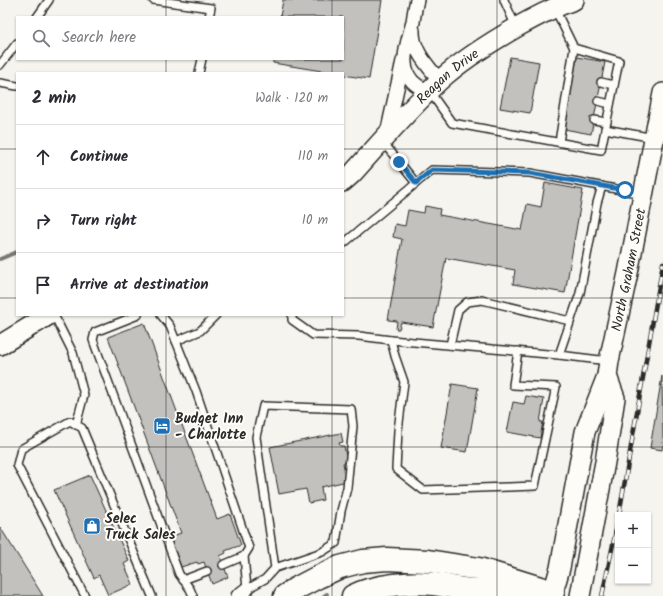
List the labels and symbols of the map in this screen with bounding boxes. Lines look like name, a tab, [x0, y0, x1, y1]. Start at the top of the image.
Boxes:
street label: Reagan Drive	[411, 43, 484, 110]
route end	[390, 153, 408, 171]
route start	[616, 181, 634, 199]
street label: North Graham Street	[606, 206, 652, 334]
place label: Budget Inn - Charlotte	[175, 408, 246, 446]
hotel icon: Budget Inn - Charlotte	[152, 416, 172, 436]
place label: Selec Truck Sales	[105, 508, 176, 546]
shop icon: Selec Truck Sales	[82, 516, 102, 536]

